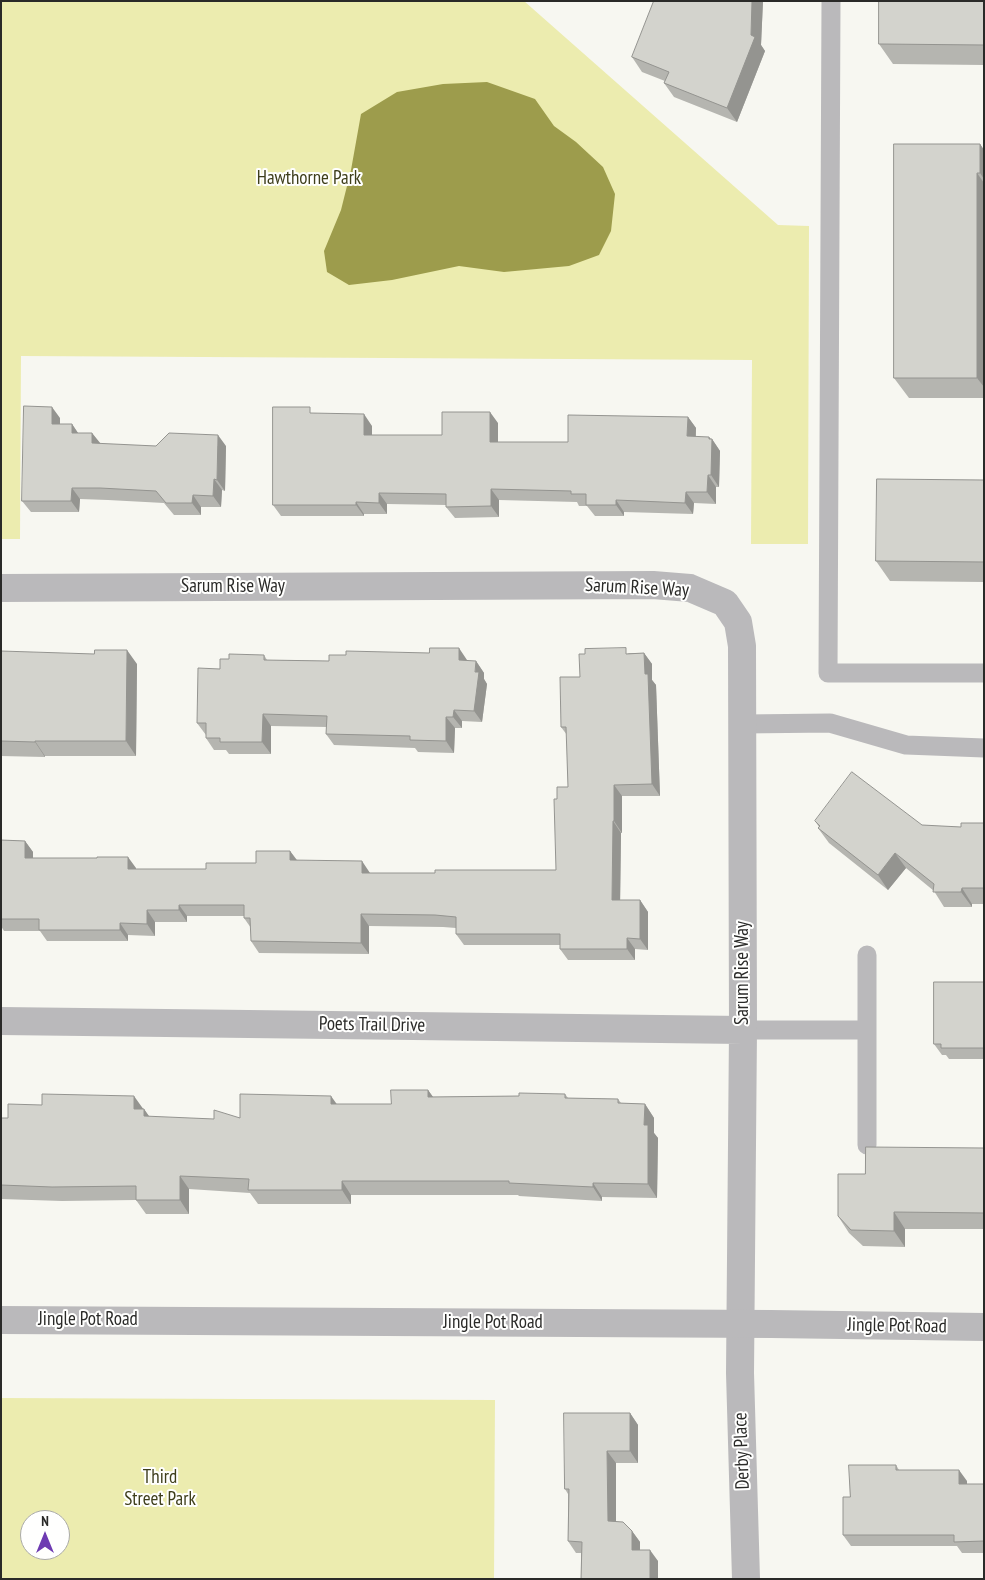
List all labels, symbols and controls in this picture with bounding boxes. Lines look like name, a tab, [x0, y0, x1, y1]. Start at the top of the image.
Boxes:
park label: Hawthorne Park	[257, 168, 361, 190]
street label: Sarum Rise Way	[584, 574, 690, 602]
street label: Sarum Rise Way	[181, 576, 285, 598]
street label: Sarum Rise Way	[732, 921, 754, 1025]
street label: Poets Trail Drive	[319, 1013, 425, 1037]
street label: Jingle Pot Road	[38, 1309, 138, 1331]
street label: Jingle Pot Road	[443, 1312, 543, 1334]
street label: Jingle Pot Road	[847, 1314, 947, 1338]
street label: Derby Place	[729, 1412, 755, 1490]
park label: Third Street Park	[124, 1467, 196, 1511]
north arrow	[20, 1510, 70, 1560]
text: N	[41, 1512, 49, 1530]

